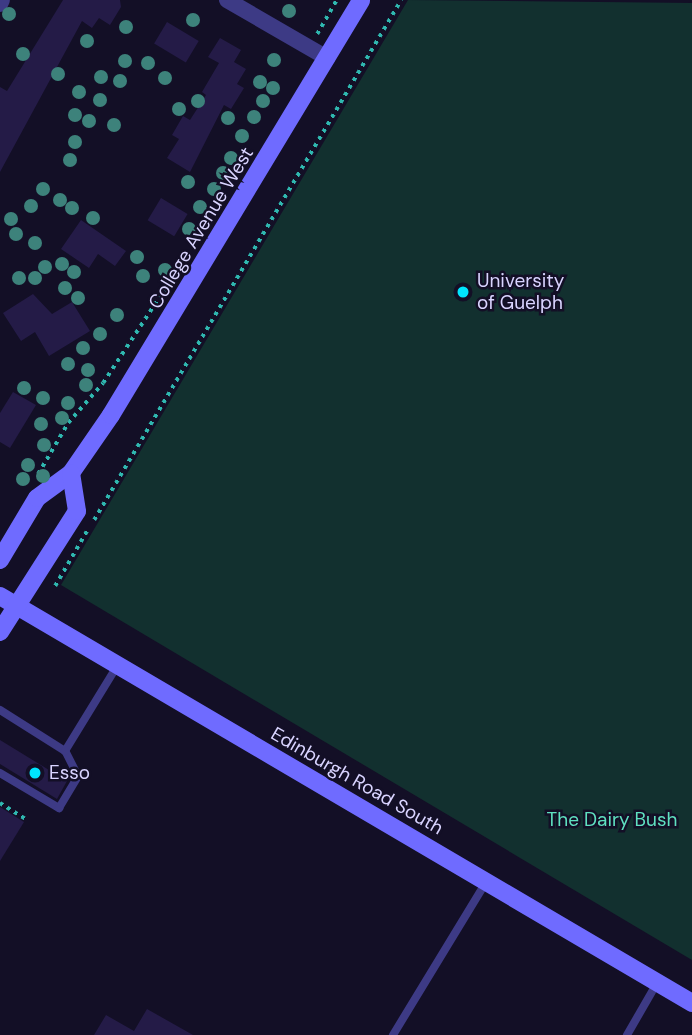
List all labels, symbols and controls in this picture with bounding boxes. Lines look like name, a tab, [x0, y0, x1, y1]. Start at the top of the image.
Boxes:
street label: College Avenue West	[144, 143, 258, 313]
place label: University of Guelph	[477, 270, 564, 314]
marker: University of Guelph	[455, 284, 471, 300]
street label: Edinburgh Road South	[267, 722, 447, 840]
place label: Esso	[49, 762, 90, 784]
marker: Esso	[27, 765, 43, 781]
park label: The Dairy Bush	[547, 809, 677, 831]

